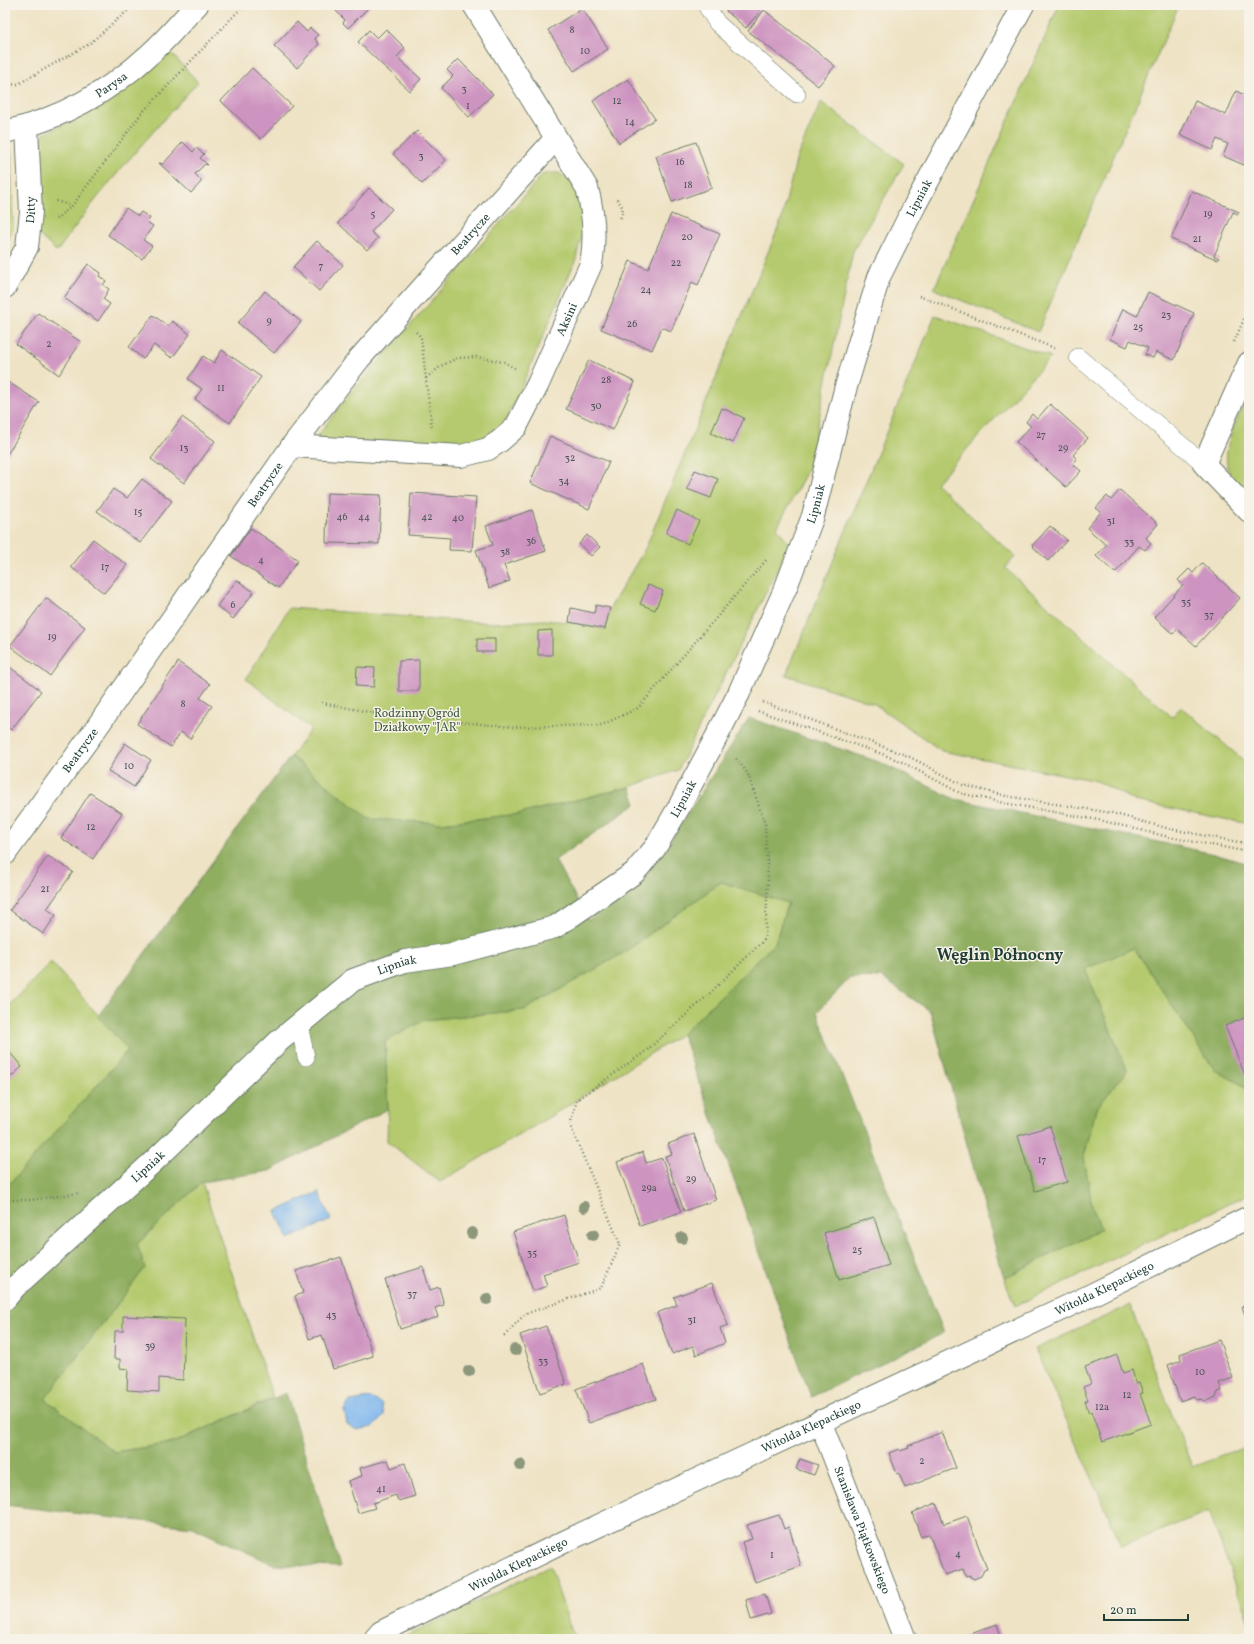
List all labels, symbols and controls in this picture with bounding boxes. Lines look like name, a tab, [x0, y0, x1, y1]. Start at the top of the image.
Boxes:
house number: 8	[569, 23, 575, 37]
house number: 10	[580, 44, 590, 58]
street label: Parysa	[93, 69, 131, 102]
house number: 3	[461, 82, 467, 96]
house number: 12	[612, 94, 622, 108]
house number: 1	[466, 99, 470, 113]
house number: 14	[625, 115, 635, 129]
house number: 3	[418, 149, 424, 163]
house number: 16	[676, 155, 684, 169]
street label: Lipniak	[903, 176, 937, 220]
house number: 18	[684, 178, 692, 192]
street label: Ditty	[23, 195, 40, 224]
house number: 5	[371, 207, 376, 221]
house number: 19	[1203, 207, 1213, 221]
street label: Beatrycze	[448, 210, 494, 259]
house number: 20	[681, 230, 693, 244]
house number: 21	[1192, 232, 1202, 246]
house number: 22	[671, 256, 681, 270]
house number: 7	[319, 259, 324, 273]
house number: 24	[640, 283, 652, 297]
street label: Aksini	[553, 300, 582, 339]
house number: 23	[1161, 308, 1171, 322]
house number: 9	[266, 314, 272, 328]
house number: 26	[627, 317, 637, 331]
house number: 25	[1133, 320, 1143, 334]
house number: 2	[46, 337, 52, 351]
house number: 28	[601, 373, 611, 387]
house number: 11	[217, 381, 225, 395]
house number: 30	[591, 399, 601, 413]
house number: 27	[1036, 428, 1046, 442]
house number: 13	[179, 441, 189, 455]
house number: 29	[1058, 441, 1068, 455]
house number: 32	[565, 451, 575, 465]
street label: Beatrycze	[245, 459, 288, 511]
house number: 34	[558, 474, 570, 488]
street label: Lipniak	[804, 482, 830, 526]
house number: 15	[134, 505, 143, 519]
house number: 46	[337, 510, 347, 524]
house number: 44	[358, 510, 370, 524]
house number: 42	[421, 510, 433, 524]
house number: 40	[452, 511, 464, 525]
house number: 31	[1106, 514, 1116, 528]
house number: 36	[526, 534, 536, 548]
house number: 33	[1124, 535, 1134, 549]
house number: 38	[500, 545, 510, 559]
house number: 4	[258, 553, 264, 567]
house number: 17	[101, 560, 110, 574]
house number: 35	[1181, 595, 1191, 609]
house number: 6	[230, 598, 236, 612]
house number: 37	[1204, 608, 1214, 622]
house number: 19	[47, 630, 57, 644]
house number: 8	[180, 697, 186, 711]
park label: Rodzinny Ogród Działkowy "JAR"	[374, 706, 460, 736]
street label: Beatrycze	[59, 725, 103, 777]
house number: 10	[124, 759, 134, 773]
street label: Lipniak	[667, 777, 701, 821]
house number: 12	[86, 820, 96, 834]
house number: 21	[40, 882, 50, 896]
district label: Węglin Północny	[937, 945, 1063, 967]
street label: Lipniak	[375, 952, 418, 979]
street label: Lipniak	[128, 1147, 169, 1187]
house number: 17	[1038, 1153, 1047, 1167]
house number: 29	[686, 1172, 696, 1186]
house number: 29a	[641, 1181, 657, 1195]
house number: 25	[852, 1243, 862, 1257]
house number: 35	[527, 1246, 537, 1260]
street label: Witolda Klepackiego	[1053, 1258, 1157, 1320]
house number: 37	[407, 1287, 417, 1301]
house number: 43	[326, 1308, 336, 1322]
house number: 31	[687, 1313, 697, 1327]
house number: 39	[145, 1339, 155, 1353]
house number: 33	[538, 1354, 548, 1368]
house number: 10	[1195, 1365, 1205, 1379]
house number: 12	[1122, 1388, 1132, 1402]
street label: Witolda Klepackiego	[759, 1397, 864, 1457]
house number: 12a	[1095, 1400, 1109, 1414]
house number: 2	[919, 1454, 925, 1468]
street label: Stanisława Piątkowskiego	[829, 1464, 894, 1597]
house number: 41	[376, 1482, 386, 1496]
street label: Witolda Klepackiego	[466, 1534, 571, 1597]
house number: 4	[955, 1547, 961, 1561]
house number: 1	[770, 1548, 774, 1562]
scale bar	[1104, 1596, 1188, 1622]
text: 20 m	[1110, 1603, 1137, 1619]

